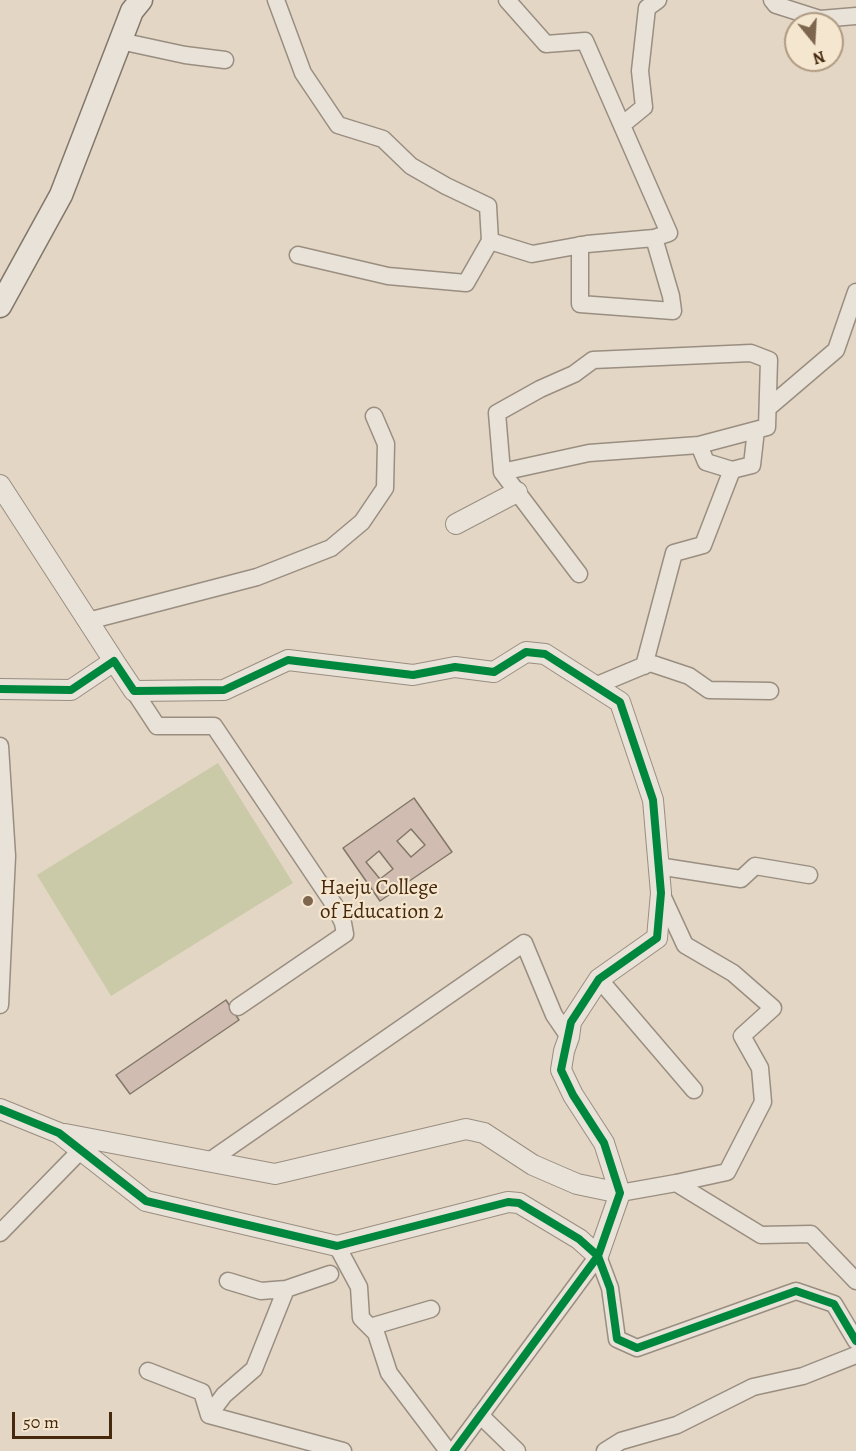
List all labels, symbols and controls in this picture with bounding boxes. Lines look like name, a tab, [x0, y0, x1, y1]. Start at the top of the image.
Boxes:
north arrow	[784, 12, 844, 72]
text: N	[810, 45, 828, 69]
place label: Haeju College of Education 2	[320, 876, 444, 926]
marker: Haeju College of Education 2	[301, 894, 315, 908]
scale bar	[15, 1400, 116, 1438]
text: 50 m	[23, 1410, 59, 1434]

